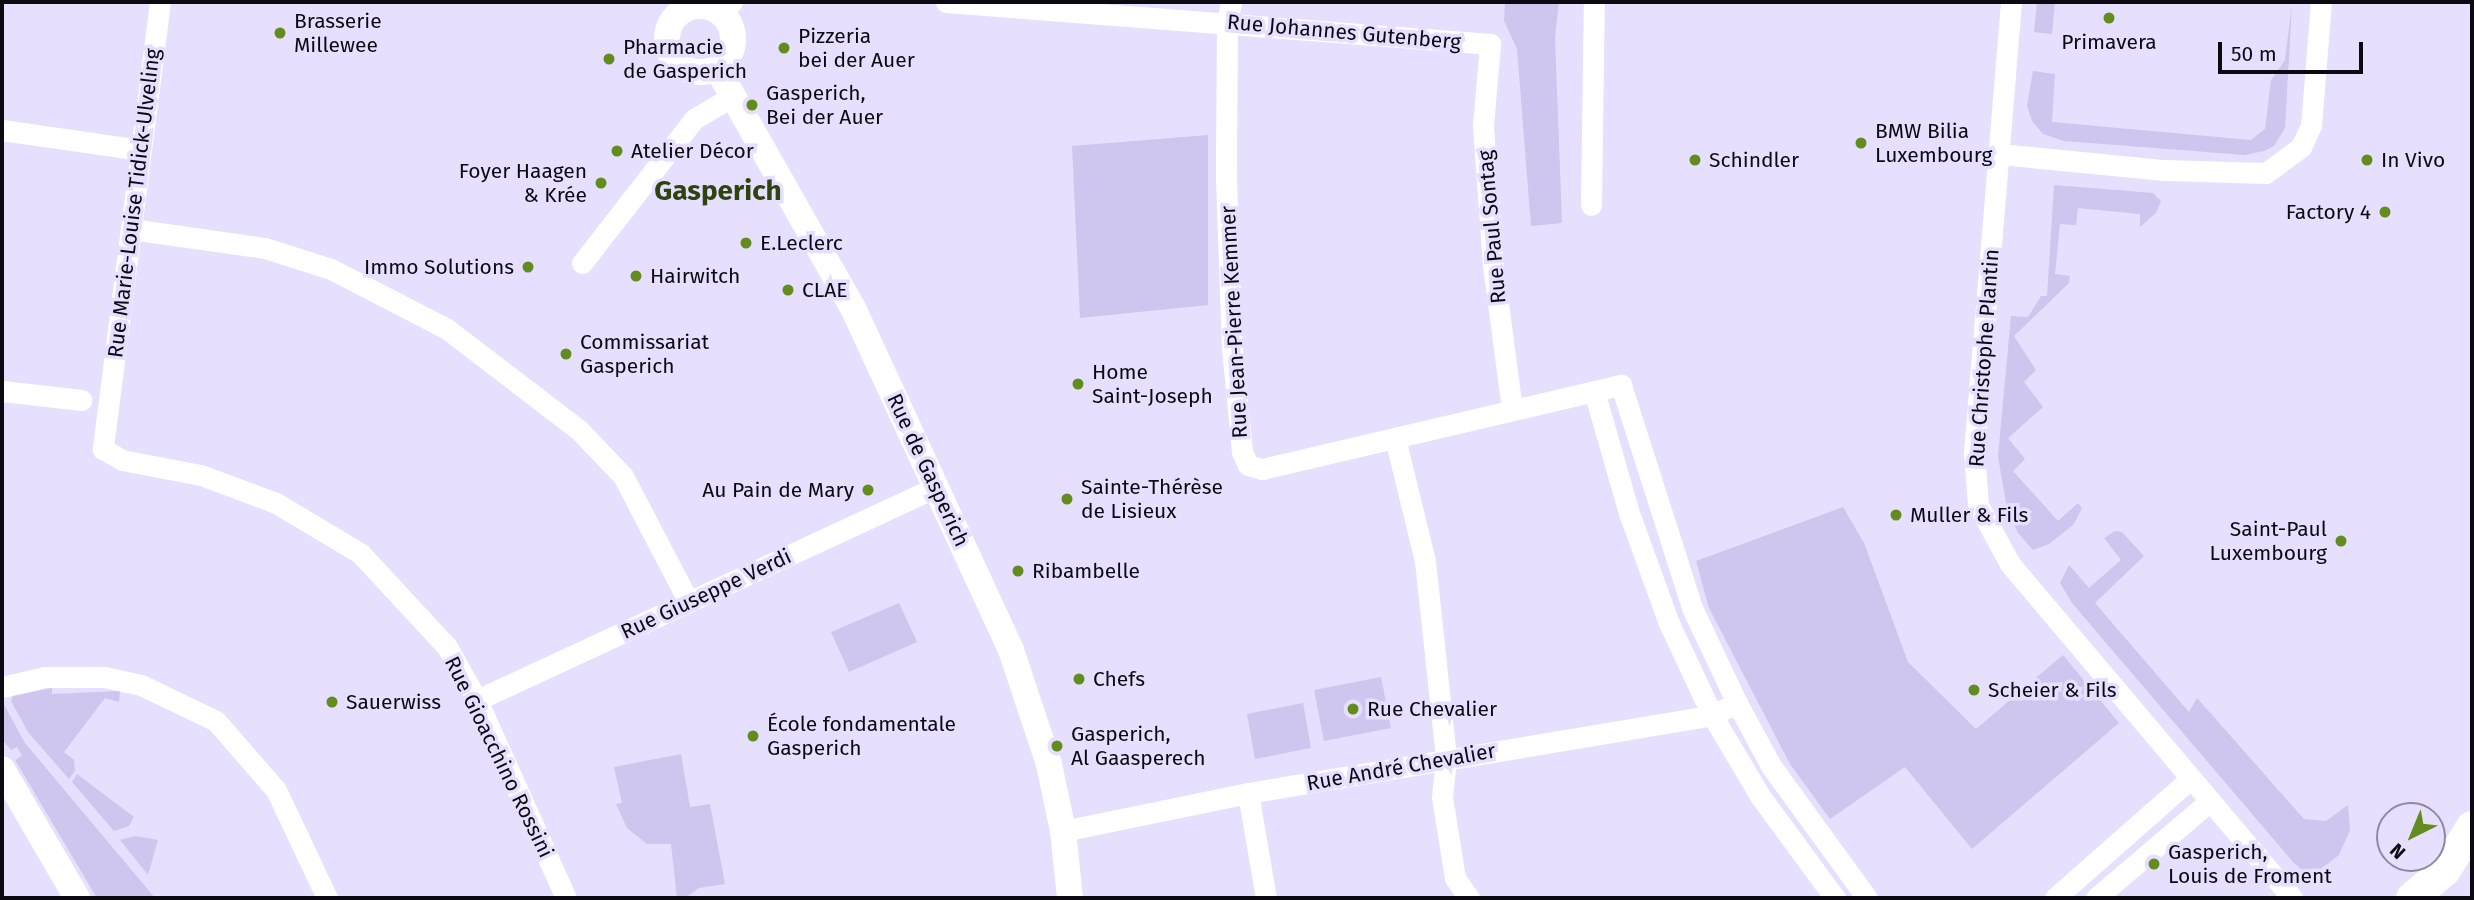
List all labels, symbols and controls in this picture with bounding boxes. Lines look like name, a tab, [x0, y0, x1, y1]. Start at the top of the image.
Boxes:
place label: Brasserie Millewee	[294, 8, 382, 58]
street label: Rue Johannes Gutenberg	[1226, 9, 1462, 55]
marker: Primavera	[2101, 10, 2117, 26]
place label: Pizzeria bei der Auer	[798, 23, 915, 73]
marker: Brasserie Millewee	[272, 25, 288, 41]
scale bar	[2222, 28, 2367, 72]
place label: Primavera	[2061, 29, 2157, 55]
place label: Pharmacie de Gasperich	[623, 34, 747, 84]
marker: Pizzeria bei der Auer	[776, 40, 792, 56]
text: 50 m	[2231, 41, 2277, 67]
street label: Rue Marie-Louise Tidick-Ulveling	[103, 47, 165, 359]
marker: Pharmacie de Gasperich	[601, 51, 617, 67]
place label: Gasperich, Bei der Auer	[766, 80, 883, 130]
marker: Gasperich, Bei der Auer	[744, 97, 760, 113]
place label: BMW Bilia Luxembourg	[1875, 118, 1992, 168]
marker: BMW Bilia Luxembourg	[1853, 135, 1869, 151]
place label: Atelier Décor	[631, 138, 754, 164]
marker: Atelier Décor	[609, 143, 625, 159]
place label: Schindler	[1709, 147, 1799, 173]
place label: In Vivo	[2381, 147, 2445, 173]
street label: Rue Paul Sontag	[1473, 149, 1511, 305]
marker: Schindler	[1687, 152, 1703, 168]
marker: In Vivo	[2359, 152, 2375, 168]
place label: Foyer Haagen & Krée	[459, 158, 587, 208]
district label: Gasperich	[654, 174, 782, 208]
marker: Foyer Haagen & Krée	[593, 175, 609, 191]
place label: Factory 4	[2286, 199, 2371, 225]
marker: Factory 4	[2377, 204, 2393, 220]
street label: Rue Jean-Pierre Kemmer	[1215, 205, 1253, 439]
place label: E.Leclerc	[760, 230, 843, 256]
marker: E.Leclerc	[738, 235, 754, 251]
street label: Rue Christophe Plantin	[1964, 248, 2004, 468]
place label: Immo Solutions	[364, 254, 514, 280]
marker: Immo Solutions	[520, 259, 536, 275]
place label: Hairwitch	[650, 263, 740, 289]
marker: Hairwitch	[628, 268, 644, 284]
place label: CLAE	[802, 277, 847, 303]
marker: CLAE	[780, 282, 796, 298]
place label: Commissariat Gasperich	[580, 329, 709, 379]
marker: Commissariat Gasperich	[558, 346, 574, 362]
place label: Home Saint-Joseph	[1092, 359, 1213, 409]
marker: Home Saint-Joseph	[1070, 376, 1086, 392]
street label: Rue de Gasperich	[881, 389, 975, 551]
place label: Sainte-Thérèse de Lisieux	[1081, 474, 1223, 524]
place label: Au Pain de Mary	[702, 477, 854, 503]
marker: Au Pain de Mary	[860, 482, 876, 498]
marker: Sainte-Thérèse de Lisieux	[1059, 491, 1075, 507]
place label: Muller & Fils	[1910, 502, 2028, 528]
marker: Muller & Fils	[1888, 507, 1904, 523]
place label: Saint-Paul Luxembourg	[2210, 516, 2327, 566]
marker: Saint-Paul Luxembourg	[2333, 533, 2349, 549]
street label: Rue Giuseppe Verdi	[617, 543, 795, 645]
place label: Ribambelle	[1032, 558, 1140, 584]
marker: Ribambelle	[1010, 563, 1026, 579]
street label: Rue Gioacchino Rossini	[439, 652, 559, 862]
place label: Chefs	[1093, 666, 1145, 692]
marker: Chefs	[1071, 671, 1087, 687]
place label: Scheier & Fils	[1988, 677, 2117, 703]
marker: Scheier & Fils	[1966, 682, 1982, 698]
place label: Sauerwiss	[346, 689, 441, 715]
marker: Sauerwiss	[324, 694, 340, 710]
place label: Rue Chevalier	[1367, 696, 1497, 722]
marker: Rue Chevalier	[1345, 701, 1361, 717]
place label: École fondamentale Gasperich	[767, 711, 956, 761]
place label: Gasperich, Al Gaasperech	[1071, 721, 1206, 771]
marker: École fondamentale Gasperich	[745, 728, 761, 744]
marker: Gasperich, Al Gaasperech	[1049, 738, 1065, 754]
street label: Rue André Chevalier	[1305, 738, 1497, 796]
north arrow	[2376, 802, 2446, 872]
place label: Gasperich, Louis de Froment	[2168, 839, 2332, 889]
text: N	[2385, 839, 2410, 864]
marker: Gasperich, Louis de Froment	[2146, 856, 2162, 872]

